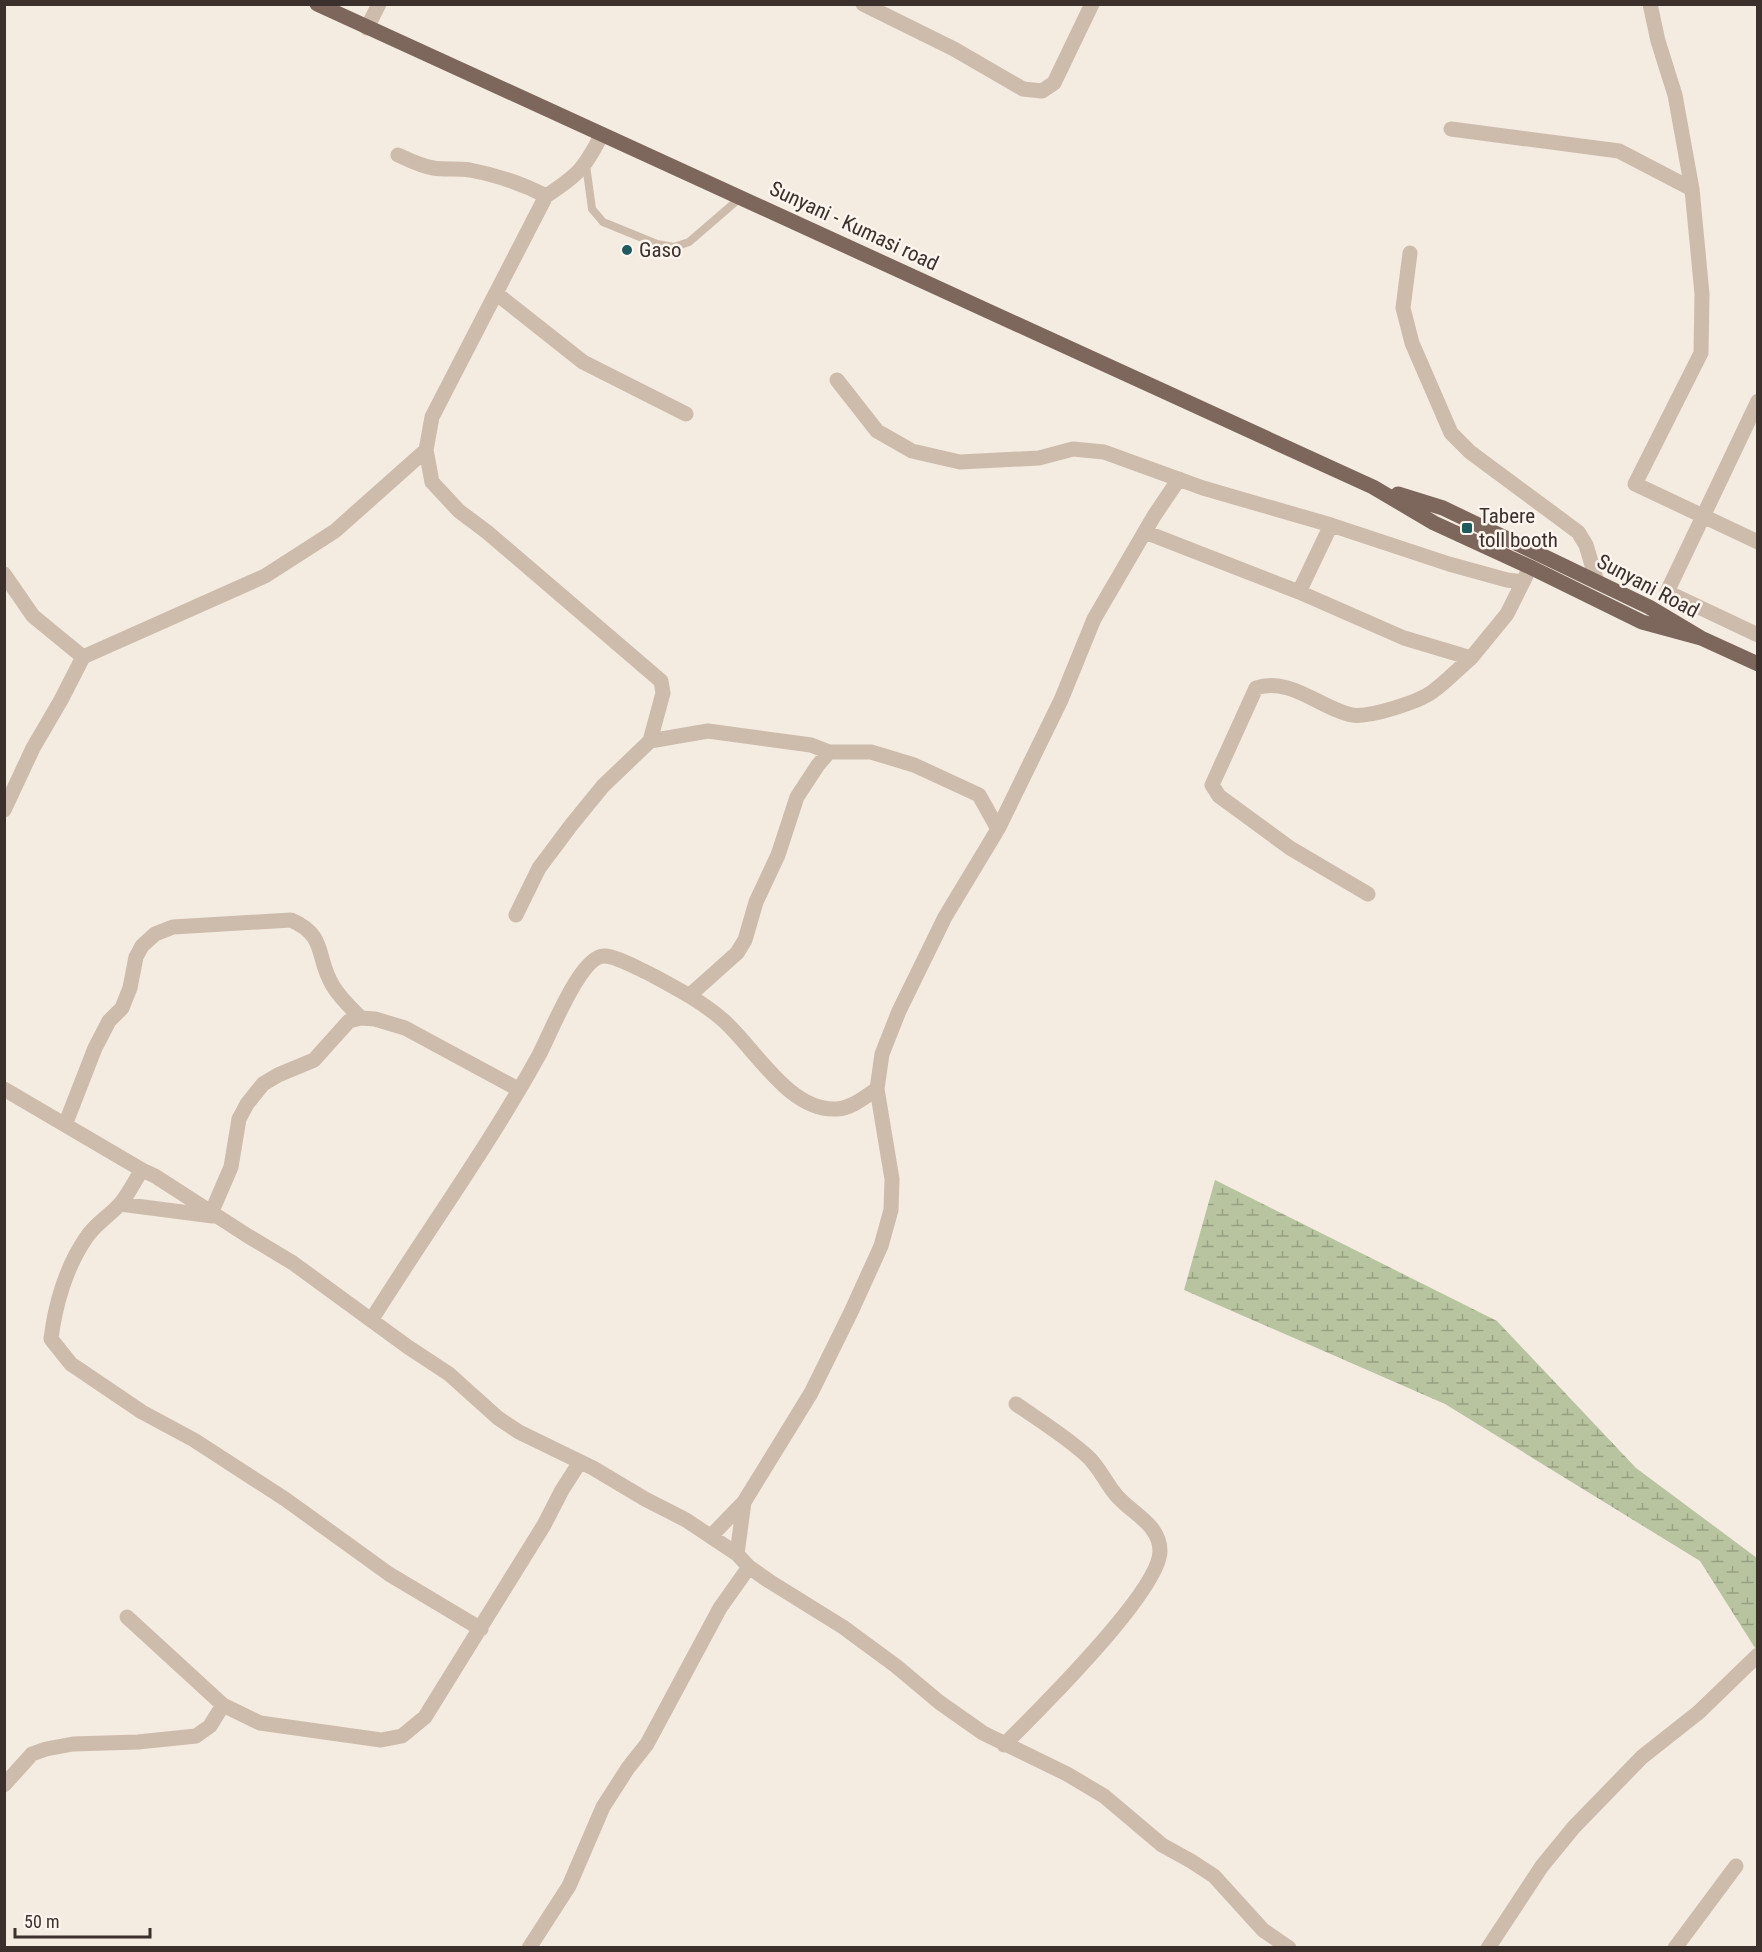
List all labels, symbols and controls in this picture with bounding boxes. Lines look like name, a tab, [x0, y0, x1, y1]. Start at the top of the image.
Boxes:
street label: Sunyani - Kumasi road	[766, 176, 942, 276]
place label: Gaso	[639, 238, 682, 262]
marker: Gaso	[620, 243, 634, 257]
place label: Tabere toll booth	[1479, 504, 1558, 552]
marker: Tabere toll booth	[1460, 521, 1474, 535]
street label: Sunyani Road	[1593, 549, 1703, 623]
scale bar	[15, 1901, 150, 1939]
text: 50 m	[24, 1911, 59, 1932]

